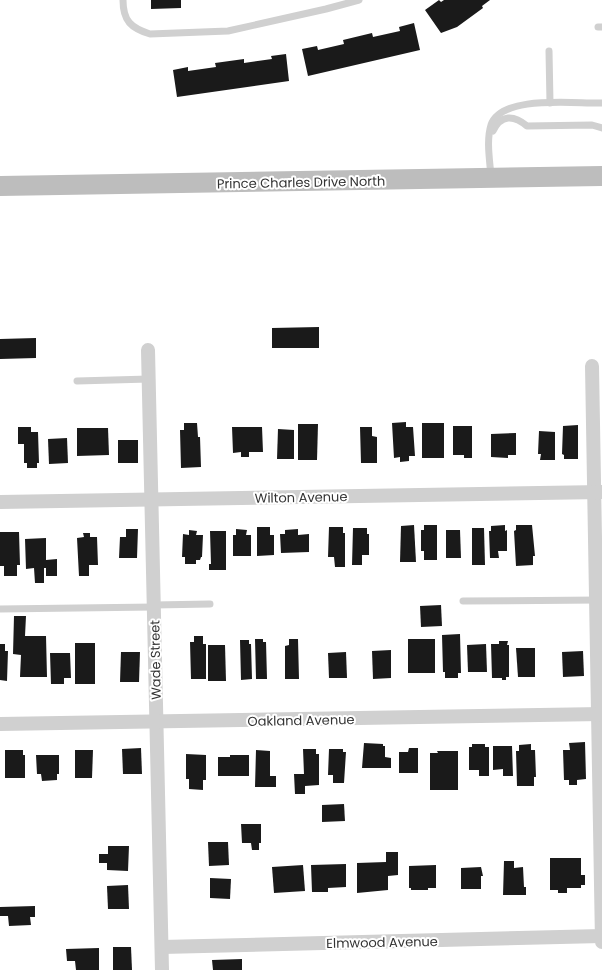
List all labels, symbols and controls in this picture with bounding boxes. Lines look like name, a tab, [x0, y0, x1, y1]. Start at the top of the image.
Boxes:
street label: Prince Charles Drive North	[217, 172, 385, 193]
street label: Wilton Avenue	[254, 487, 348, 508]
street label: Wade Street	[145, 620, 166, 700]
street label: Oakland Avenue	[247, 710, 355, 731]
street label: Elmwood Avenue	[326, 932, 438, 953]

